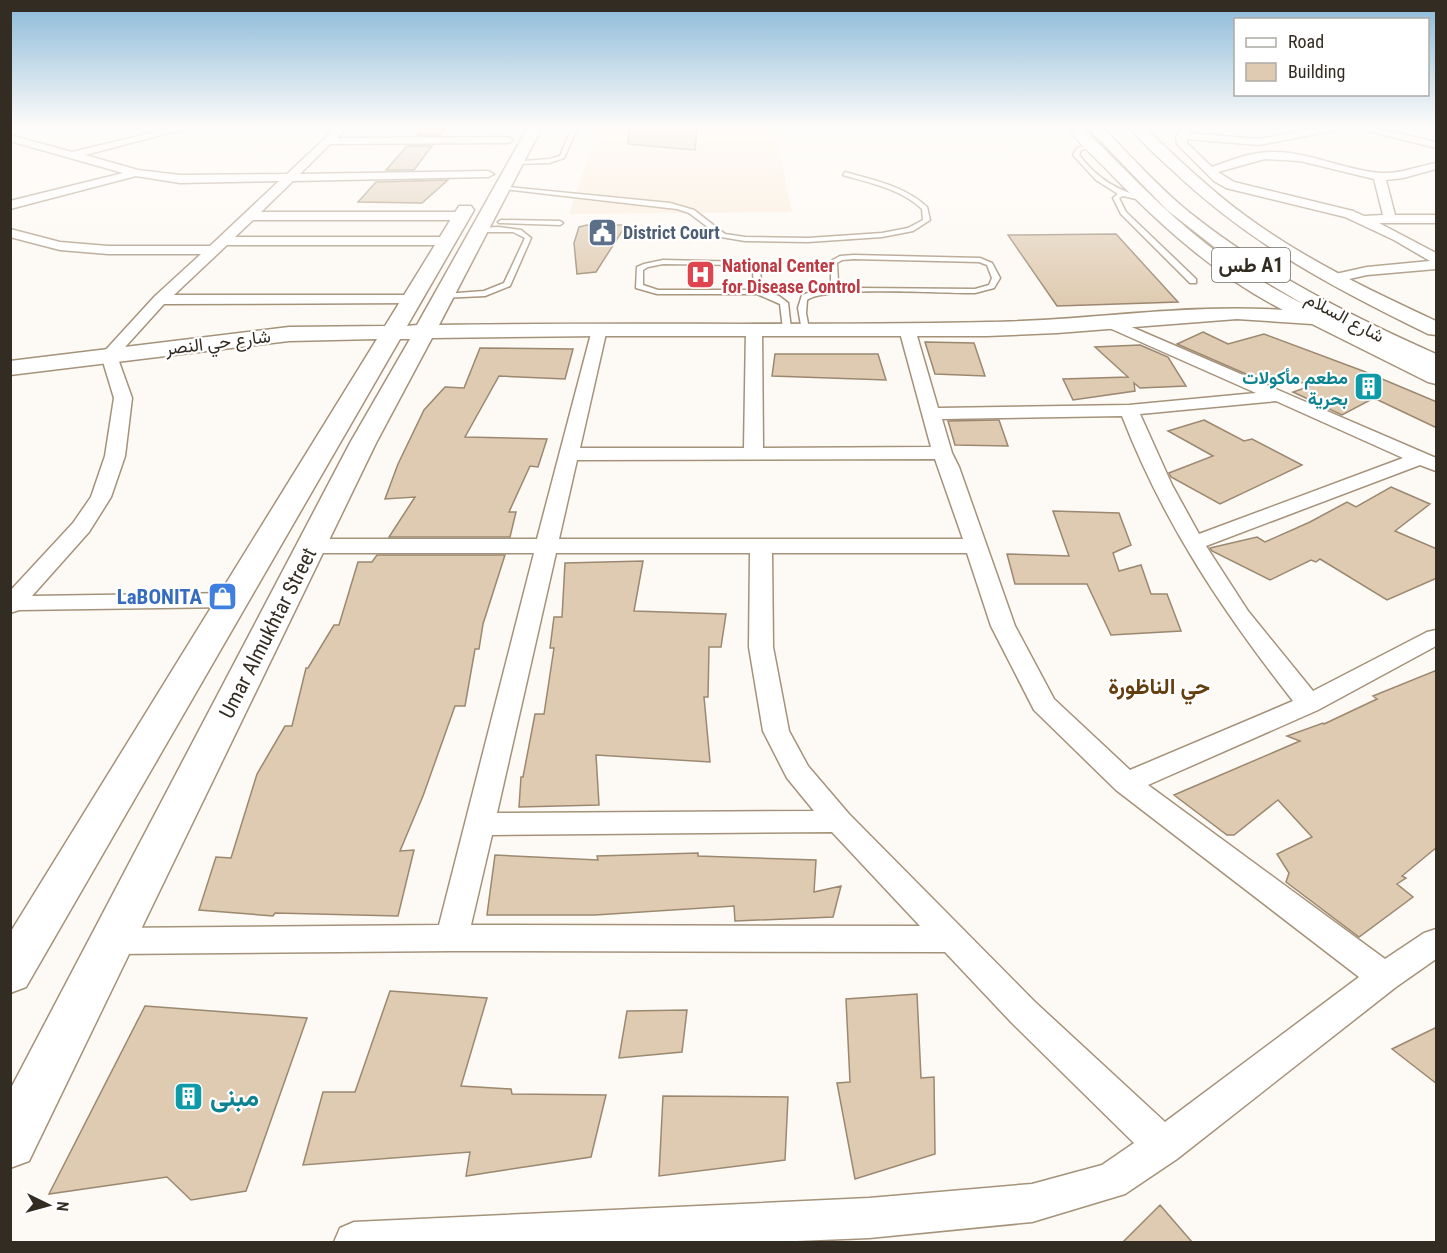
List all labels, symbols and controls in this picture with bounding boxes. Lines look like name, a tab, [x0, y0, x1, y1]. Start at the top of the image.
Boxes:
legend	[1234, 18, 1429, 96]
text: Road	[1288, 31, 1324, 52]
text: Building	[1288, 61, 1345, 82]
public building icon: District Court	[586, 216, 618, 248]
place label: District Court	[623, 222, 720, 243]
road number: طس A1	[1212, 248, 1290, 282]
place label: National Center for Disease Control	[722, 255, 861, 297]
hospital icon: National Center for Disease Control	[685, 259, 717, 291]
street label: شارع السلام	[1301, 287, 1388, 348]
street label: شارع حي النصر	[163, 325, 273, 364]
place label: مطعم مأكولات بحرية	[1242, 367, 1348, 410]
building icon: مطعم مأكولات بحرية	[1353, 371, 1385, 403]
street label: Umar Almukhtar Street	[215, 544, 321, 722]
shop icon: LaBONITA	[207, 581, 239, 613]
place label: LaBONITA	[117, 585, 202, 609]
district label: حي الناظورة	[1108, 674, 1210, 705]
building icon: مبنى	[173, 1081, 205, 1113]
place label: مبنى	[210, 1082, 259, 1113]
north arrow	[18, 1175, 78, 1235]
text: N	[53, 1201, 72, 1212]

